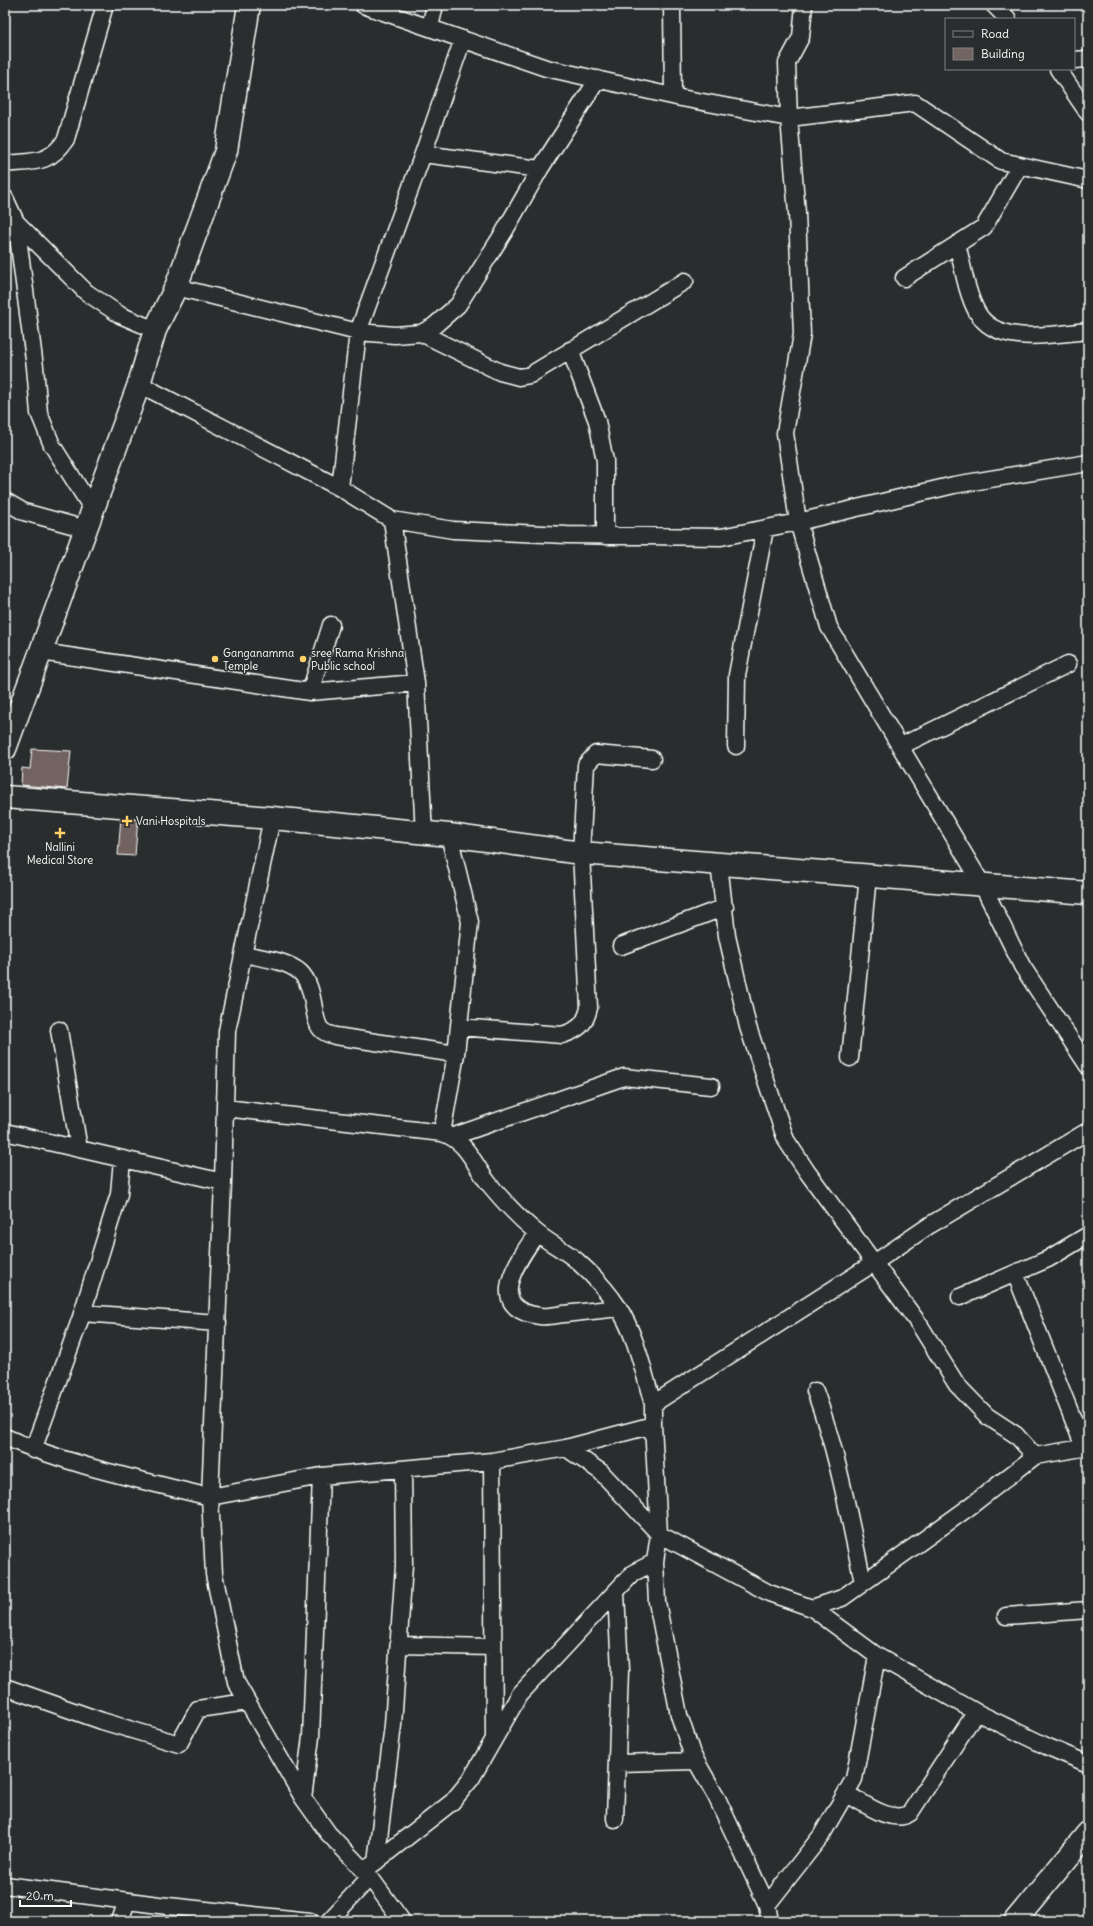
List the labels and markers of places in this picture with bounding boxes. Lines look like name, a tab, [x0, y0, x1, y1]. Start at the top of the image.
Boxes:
place label: Ganganamma Temple	[223, 646, 294, 673]
place label: sree Rama Krishna Public school	[311, 646, 404, 673]
marker: Ganganamma Temple	[210, 654, 220, 664]
marker: sree Rama Krishna Public school	[298, 654, 308, 664]
place label: Vani Hospitals	[136, 814, 205, 828]
marker: Vani Hospitals	[121, 815, 133, 827]
marker: Nallini Medical Store	[54, 827, 66, 839]
place label: Nallini Medical Store	[27, 840, 93, 867]

